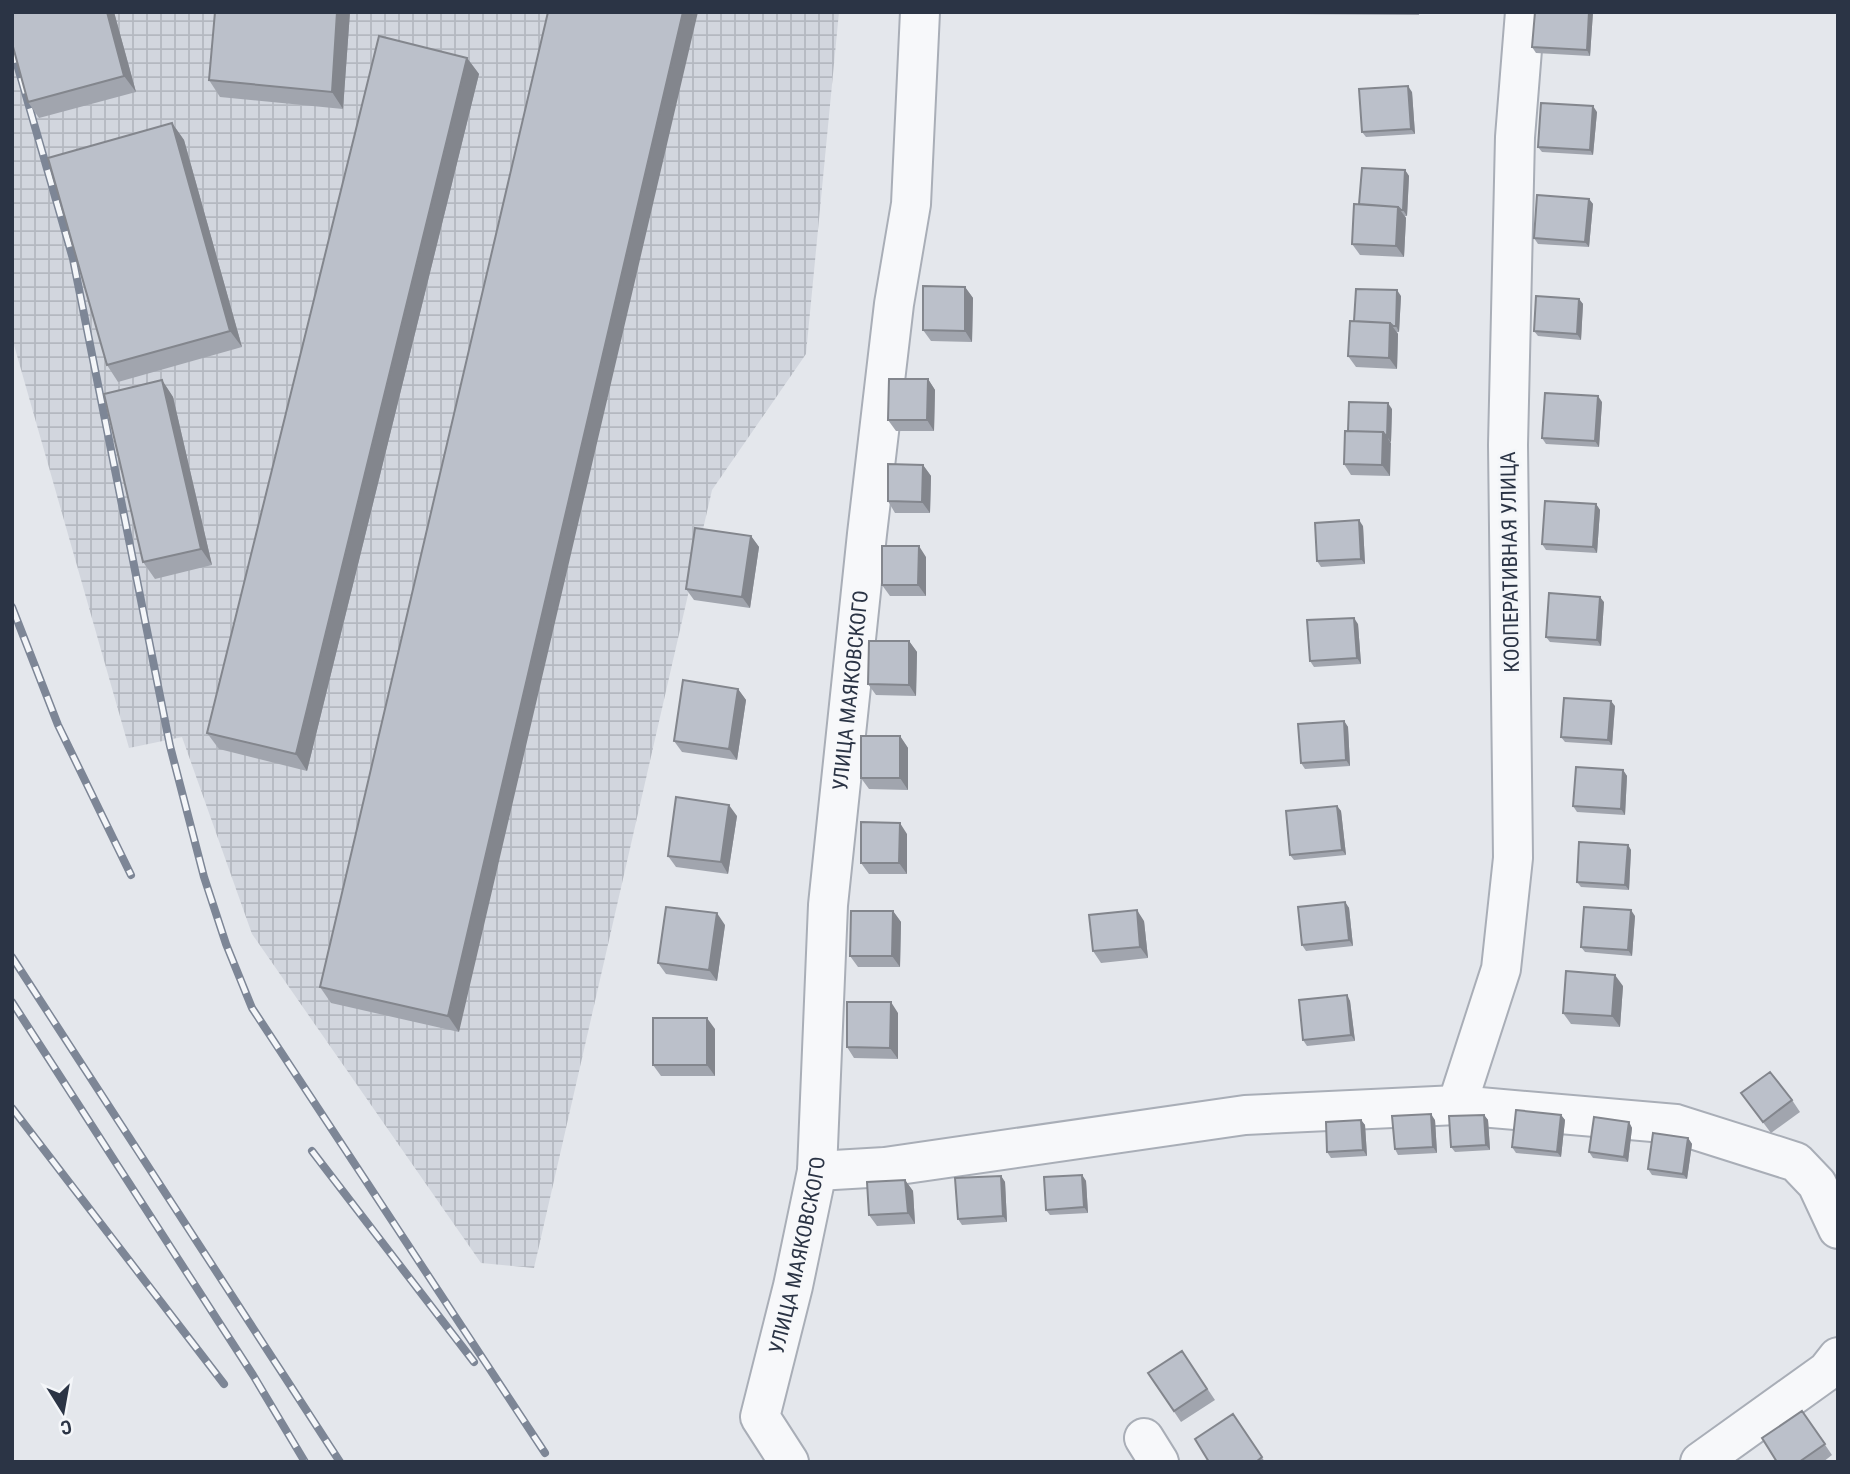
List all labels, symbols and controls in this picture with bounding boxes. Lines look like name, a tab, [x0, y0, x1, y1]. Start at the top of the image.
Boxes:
street label: КООПЕРАТИВНАЯ УЛИЦА	[1496, 451, 1524, 673]
street label: УЛИЦА МАЯКОВСКОГО	[828, 589, 873, 792]
street label: УЛИЦА МАЯКОВСКОГО	[764, 1156, 830, 1356]
north arrow	[28, 1376, 98, 1446]
text: С	[58, 1415, 74, 1440]

